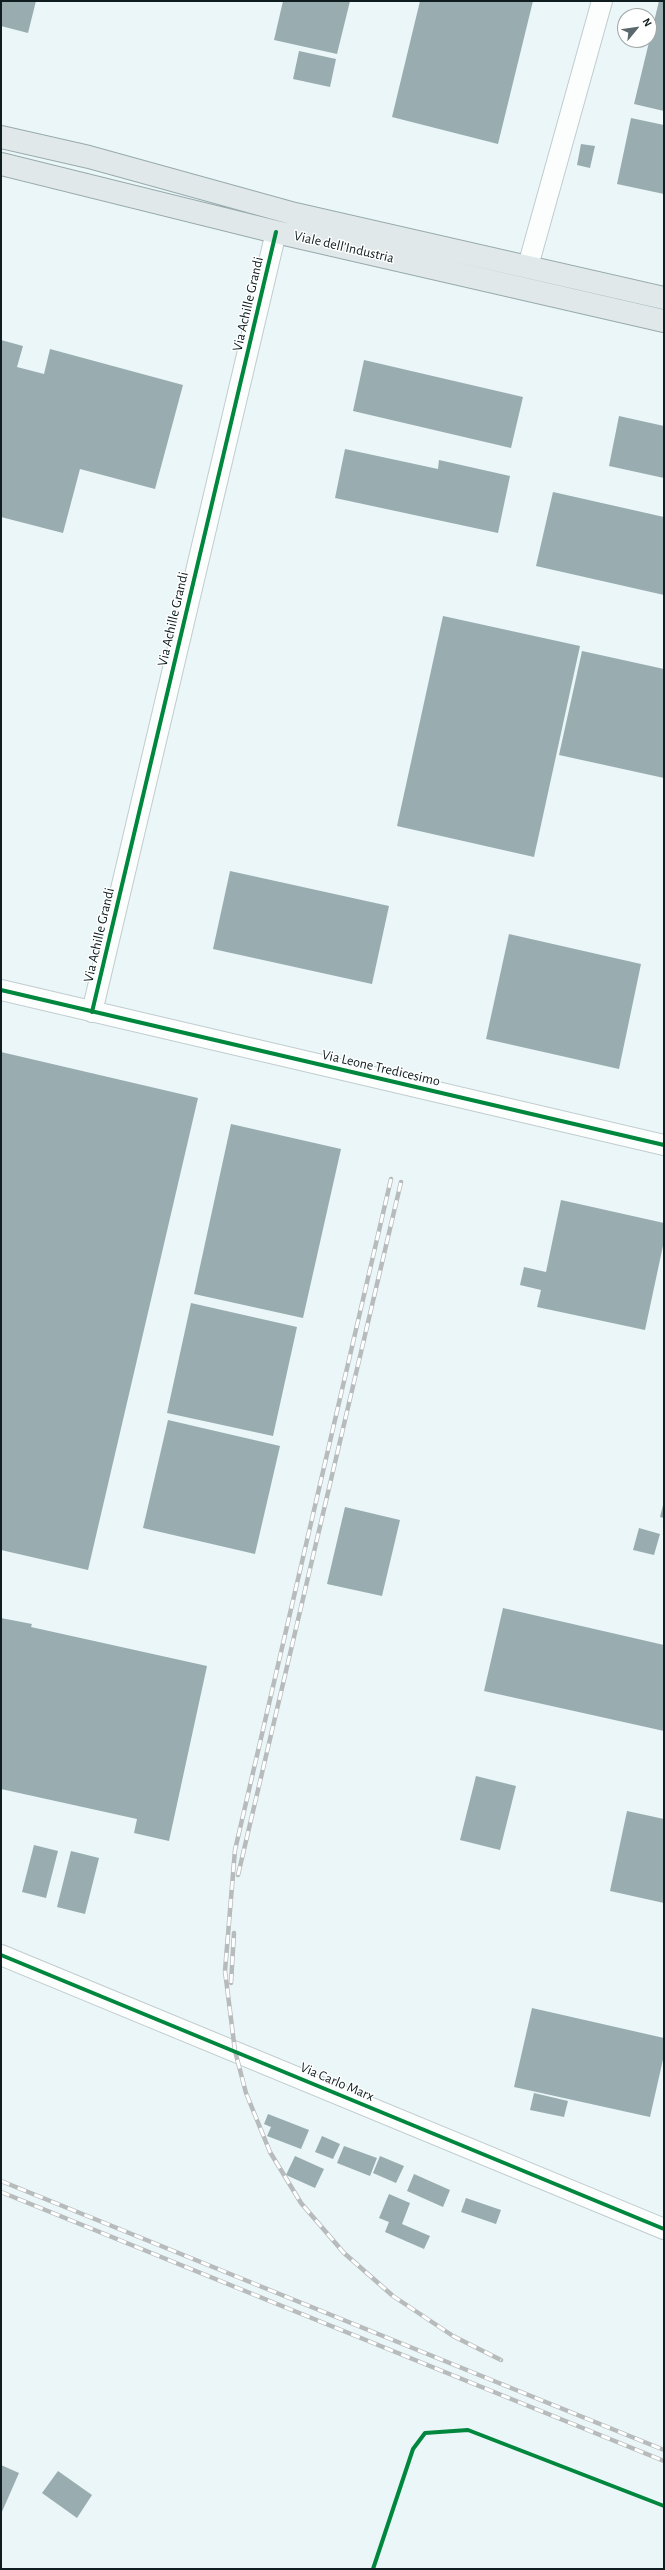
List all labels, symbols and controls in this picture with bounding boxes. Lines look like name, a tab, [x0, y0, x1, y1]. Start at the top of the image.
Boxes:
north arrow	[617, 8, 657, 48]
text: N	[640, 16, 654, 28]
street label: Viale dell'Industria	[292, 227, 396, 267]
street label: Via Achille Grandi	[229, 255, 267, 353]
street label: Via Achille Grandi	[154, 570, 192, 668]
street label: Via Achille Grandi	[80, 886, 118, 984]
street label: Via Leone Tredicesimo	[320, 1046, 442, 1090]
street label: Via Carlo Marx	[297, 2059, 377, 2105]

